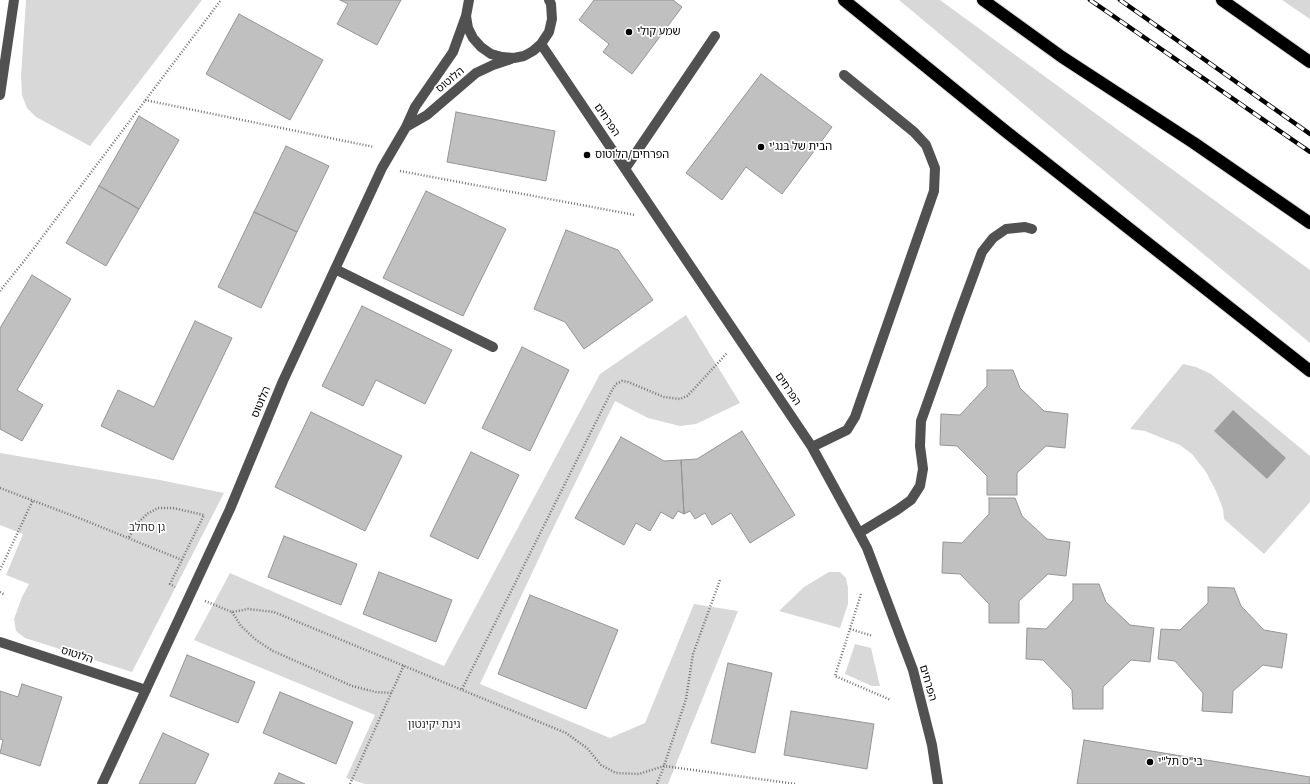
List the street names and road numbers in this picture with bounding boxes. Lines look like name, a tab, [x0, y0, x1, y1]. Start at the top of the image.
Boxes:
street label: הלוטוס	[433, 64, 467, 96]
street label: הפרחים	[591, 101, 623, 139]
street label: הפרחים	[772, 370, 804, 408]
street label: הלוטוס	[248, 384, 274, 420]
street label: הלוטוס	[59, 644, 95, 666]
street label: הפרחים	[917, 663, 939, 703]

